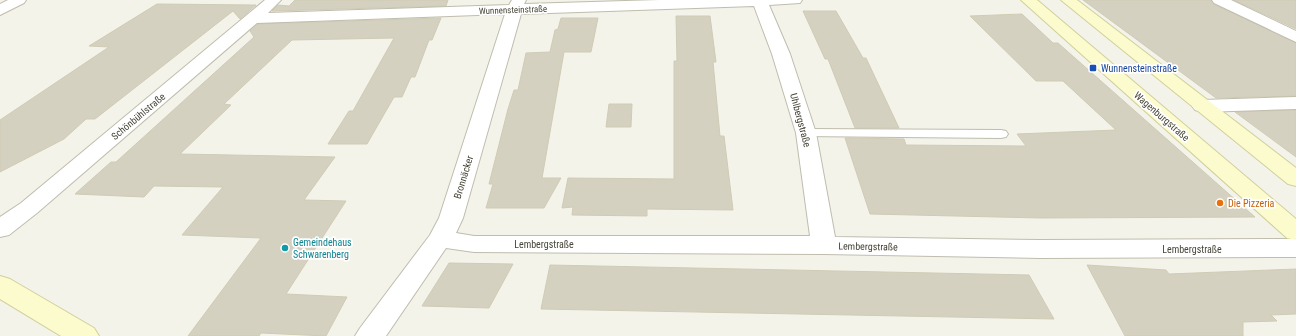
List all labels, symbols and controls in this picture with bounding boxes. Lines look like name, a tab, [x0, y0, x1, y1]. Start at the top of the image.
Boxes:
street label: Wunnensteinstraße	[479, 4, 547, 16]
marker: Wunnensteinstraße	[1088, 63, 1098, 73]
place label: Wunnensteinstraße	[1101, 63, 1177, 74]
street label: Wagenburgstraße	[1132, 89, 1192, 144]
street label: Schönbühlstraße	[109, 91, 168, 142]
street label: Uhlbergstraße	[788, 92, 813, 149]
street label: Bronnäcker	[452, 154, 475, 200]
marker: Die Pizzeria	[1215, 198, 1225, 208]
place label: Die Pizzeria	[1228, 198, 1275, 209]
place label: Gemeindehaus Schwarenberg	[293, 237, 352, 260]
street label: Lembergstraße	[514, 239, 574, 250]
street label: Lembergstraße	[838, 240, 898, 253]
marker: Gemeindehaus Schwarenberg	[280, 243, 290, 253]
street label: Lembergstraße	[1162, 244, 1222, 255]

